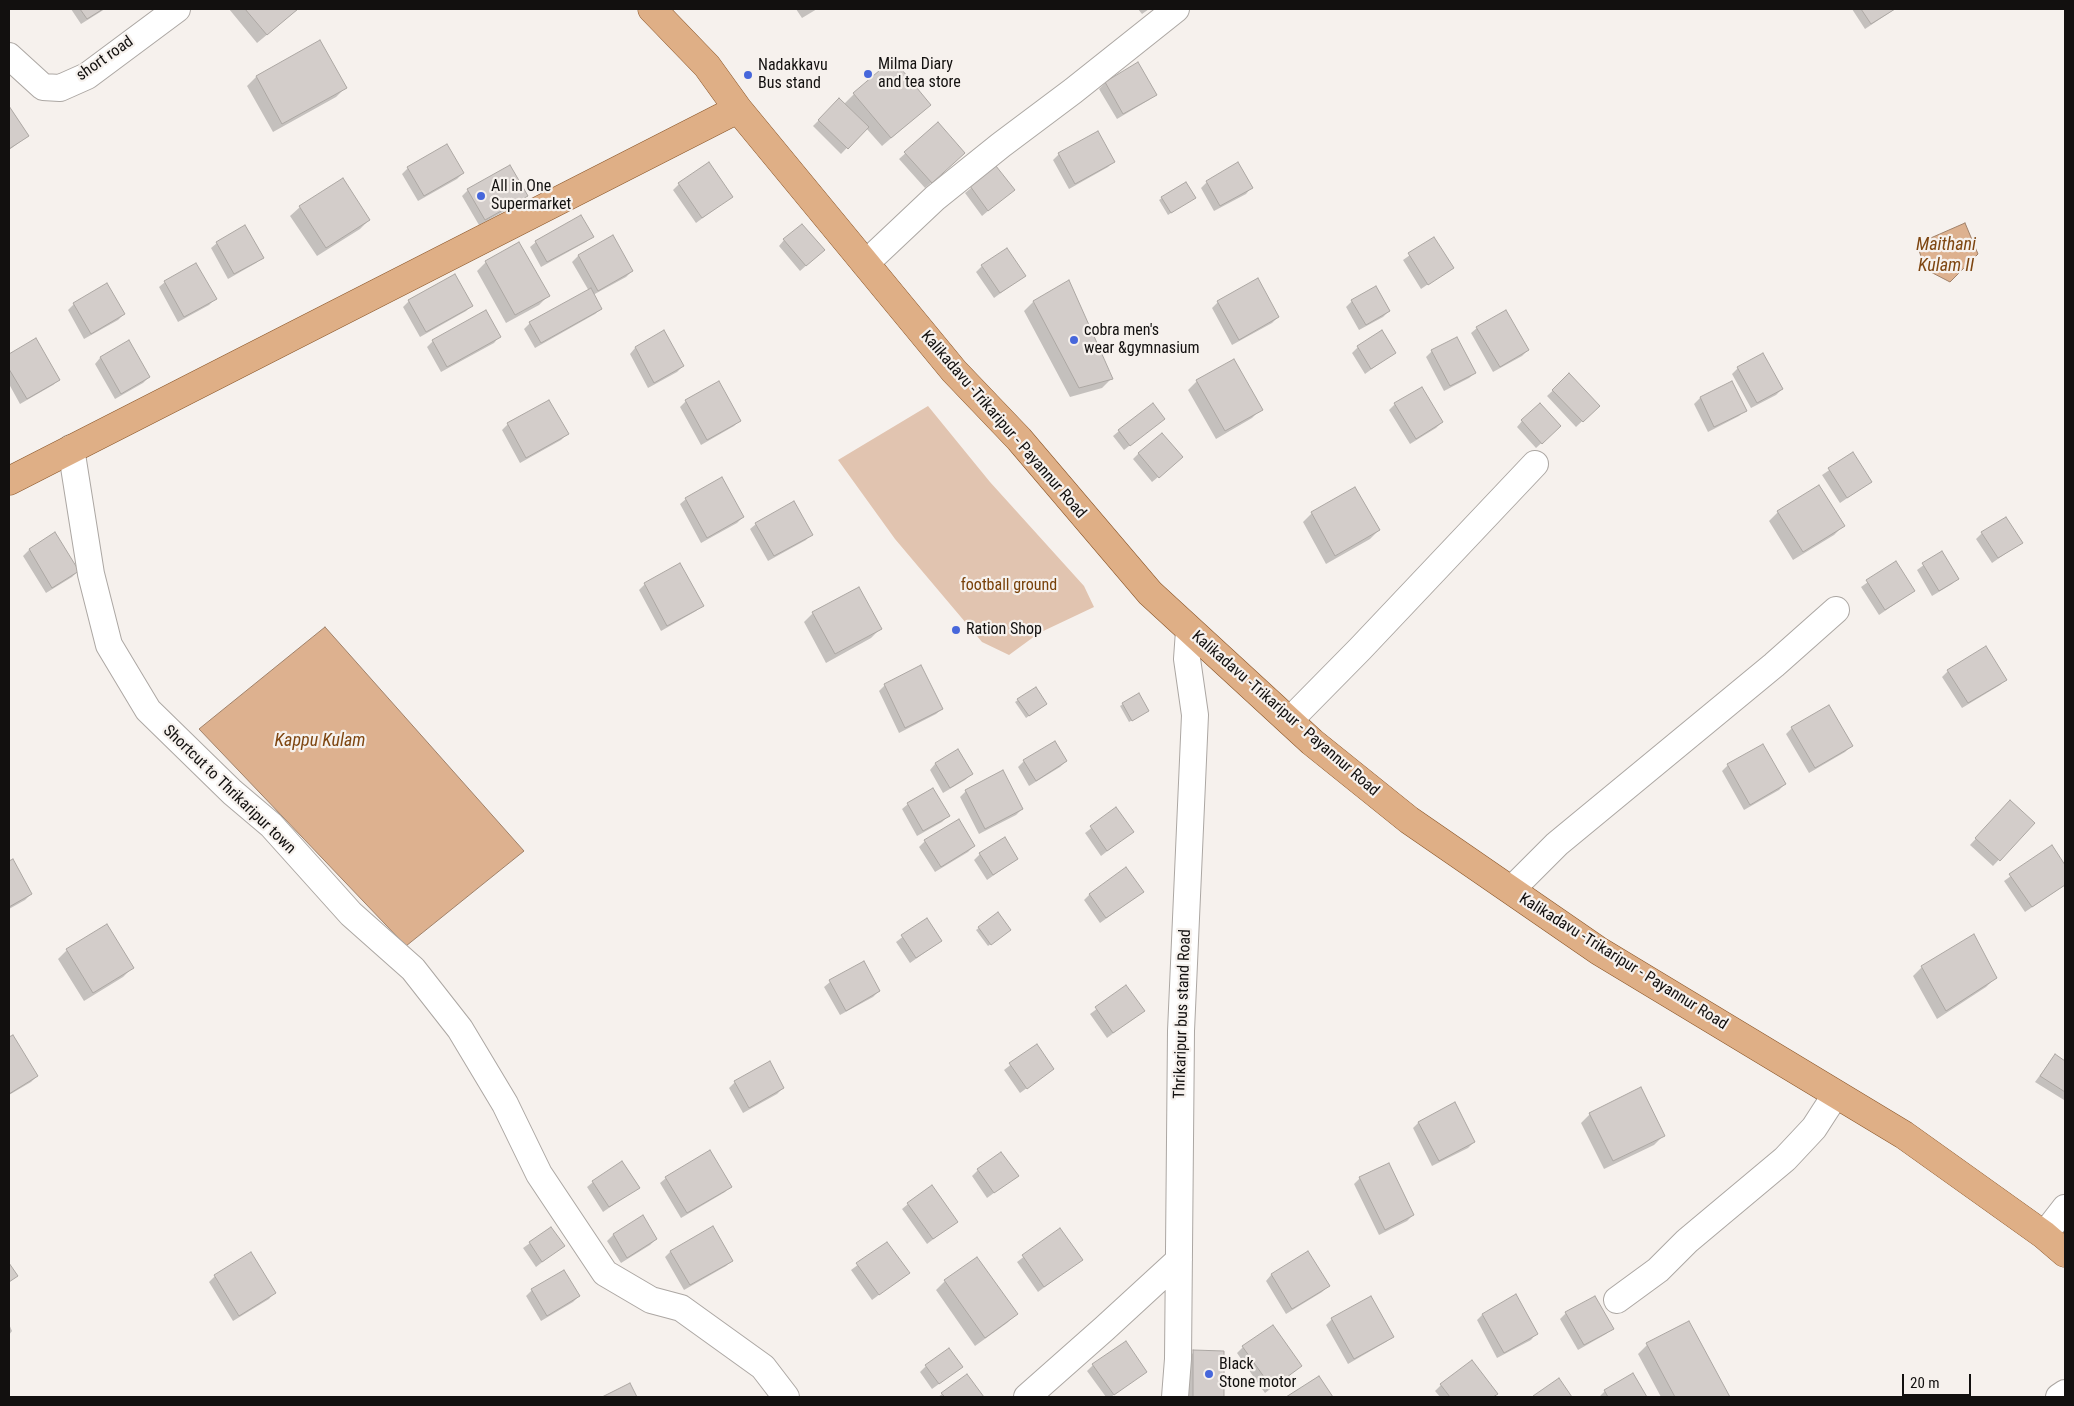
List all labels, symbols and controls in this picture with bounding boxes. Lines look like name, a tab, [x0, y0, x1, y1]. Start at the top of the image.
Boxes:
street label: short road	[73, 32, 137, 86]
place label: Milma Diary and tea store	[878, 55, 961, 93]
place label: Nadakkavu Bus stand	[758, 56, 828, 94]
marker: Milma Diary and tea store	[862, 68, 874, 80]
marker: Nadakkavu Bus stand	[742, 69, 754, 81]
place label: All in One Supermarket	[491, 177, 571, 215]
marker: All in One Supermarket	[475, 190, 487, 202]
water label: Maithani Kulam II	[1916, 234, 1976, 276]
place label: cobra men's wear &gymnasium	[1084, 321, 1200, 359]
street label: Kalikadavu -Trikaripur - Payannur Road	[916, 327, 1090, 523]
marker: cobra men's wear &gymnasium	[1068, 334, 1080, 346]
park label: football ground	[961, 576, 1057, 596]
place label: Ration Shop	[966, 620, 1042, 640]
marker: Ration Shop	[950, 624, 962, 636]
street label: Kalikadavu -Trikaripur - Payannur Road	[1187, 627, 1383, 801]
street label: Shortcut to Thrikaripur town	[159, 722, 299, 858]
water label: Kappu Kulam	[275, 730, 365, 752]
street label: Kalikadavu -Trikaripur - Payannur Road	[1515, 890, 1731, 1034]
street label: Thrikaripur bus stand Road	[1170, 929, 1196, 1099]
place label: Black Stone motor	[1219, 1355, 1296, 1393]
scale bar	[1904, 1364, 1973, 1396]
marker: Black Stone motor	[1203, 1368, 1215, 1380]
text: 20 m	[1910, 1374, 1940, 1392]

